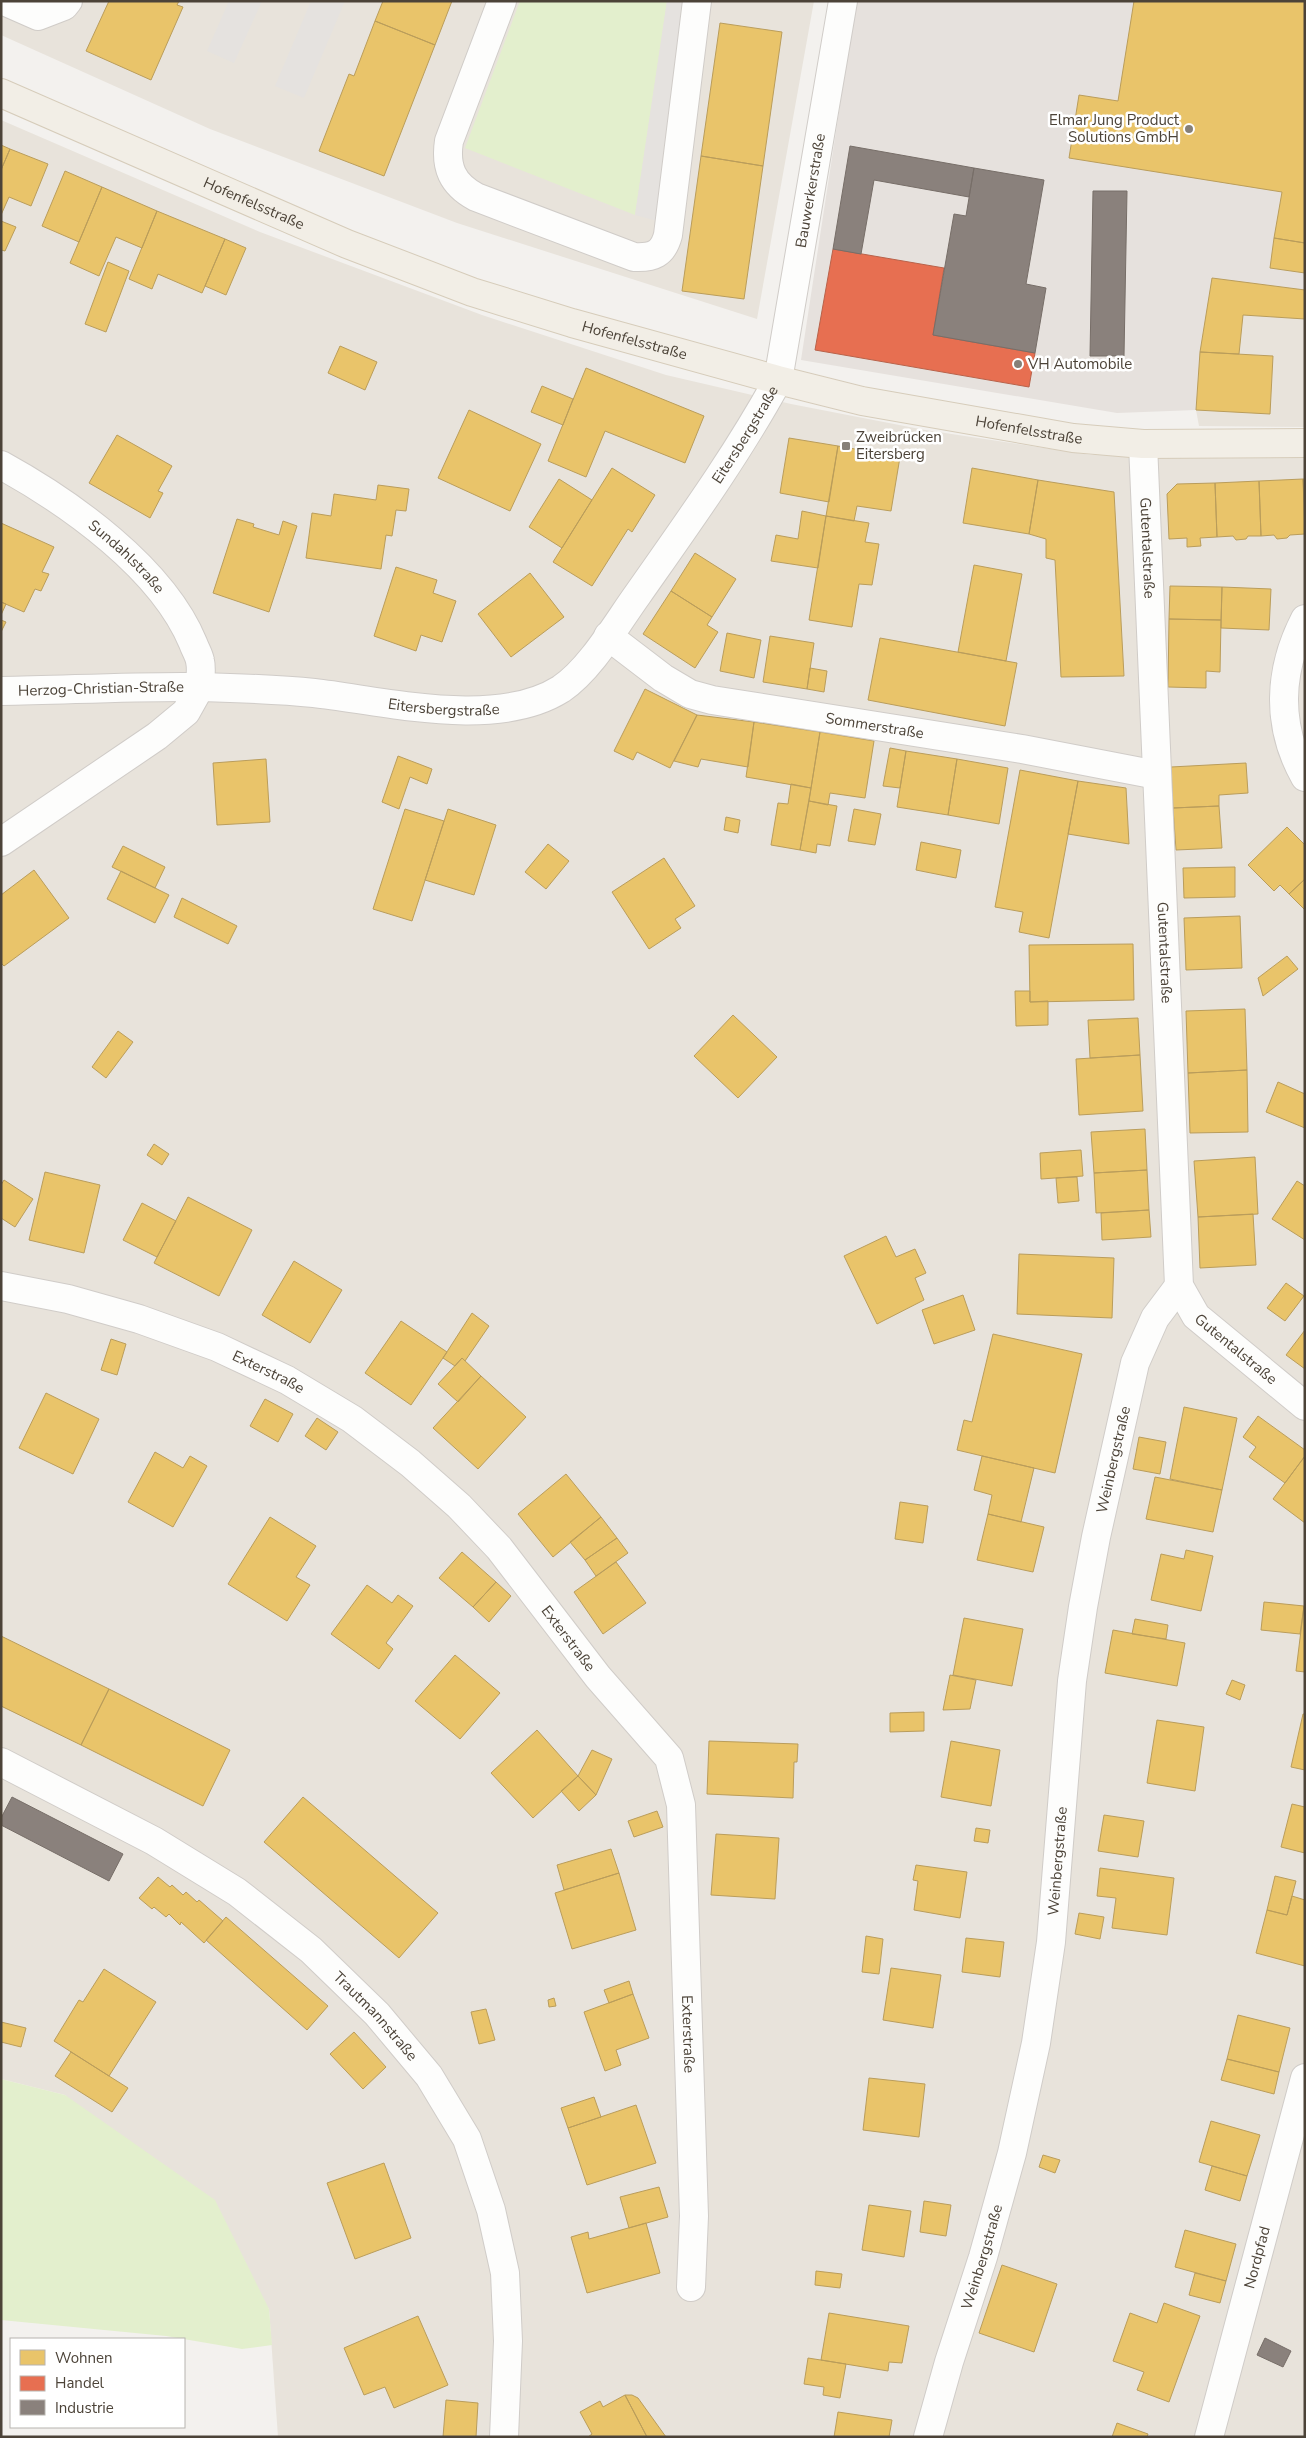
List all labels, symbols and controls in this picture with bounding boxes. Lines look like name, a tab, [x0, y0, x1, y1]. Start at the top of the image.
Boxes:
place label: Elmar Jung Product Solutions GmbH	[1049, 110, 1180, 147]
marker: Elmar Jung Product Solutions GmbH	[1183, 123, 1195, 135]
street label: Bauwerkerstraße	[791, 132, 830, 249]
street label: Hofenfelsstraße	[200, 173, 308, 234]
street label: Hofenfelsstraße	[580, 316, 689, 364]
place label: VH Automobile	[1027, 354, 1132, 374]
marker: VH Automobile	[1012, 358, 1024, 370]
street label: Eitersbergstraße	[707, 382, 783, 488]
street label: Hofenfelsstraße	[974, 411, 1083, 449]
place label: Zweibrücken Eitersberg	[856, 427, 942, 464]
marker: Zweibrücken Eitersberg	[840, 440, 852, 452]
street label: Gutentalstraße	[1135, 497, 1160, 599]
street label: Sundahlstraße	[84, 515, 169, 598]
street label: Herzog-Christian-Straße	[18, 677, 184, 701]
street label: Eitersbergstraße	[387, 694, 500, 720]
street label: Sommerstraße	[824, 708, 925, 743]
street label: Gutentalstraße	[1153, 901, 1177, 1004]
street label: Gutentalstraße	[1190, 1309, 1281, 1389]
street label: Exterstraße	[229, 1346, 308, 1398]
street label: Weinbergstraße	[1092, 1404, 1135, 1515]
street label: Exterstraße	[537, 1601, 600, 1675]
street label: Weinbergstraße	[1043, 1806, 1072, 1916]
street label: Trautmannstraße	[329, 1967, 422, 2065]
street label: Exterstraße	[677, 1995, 699, 2073]
street label: Weinbergstraße	[957, 2202, 1007, 2312]
street label: Nordpfad	[1239, 2224, 1275, 2291]
legend	[10, 2338, 185, 2428]
text: Wohnen	[55, 2348, 113, 2368]
text: Handel	[55, 2373, 105, 2393]
text: Industrie	[55, 2398, 114, 2418]

